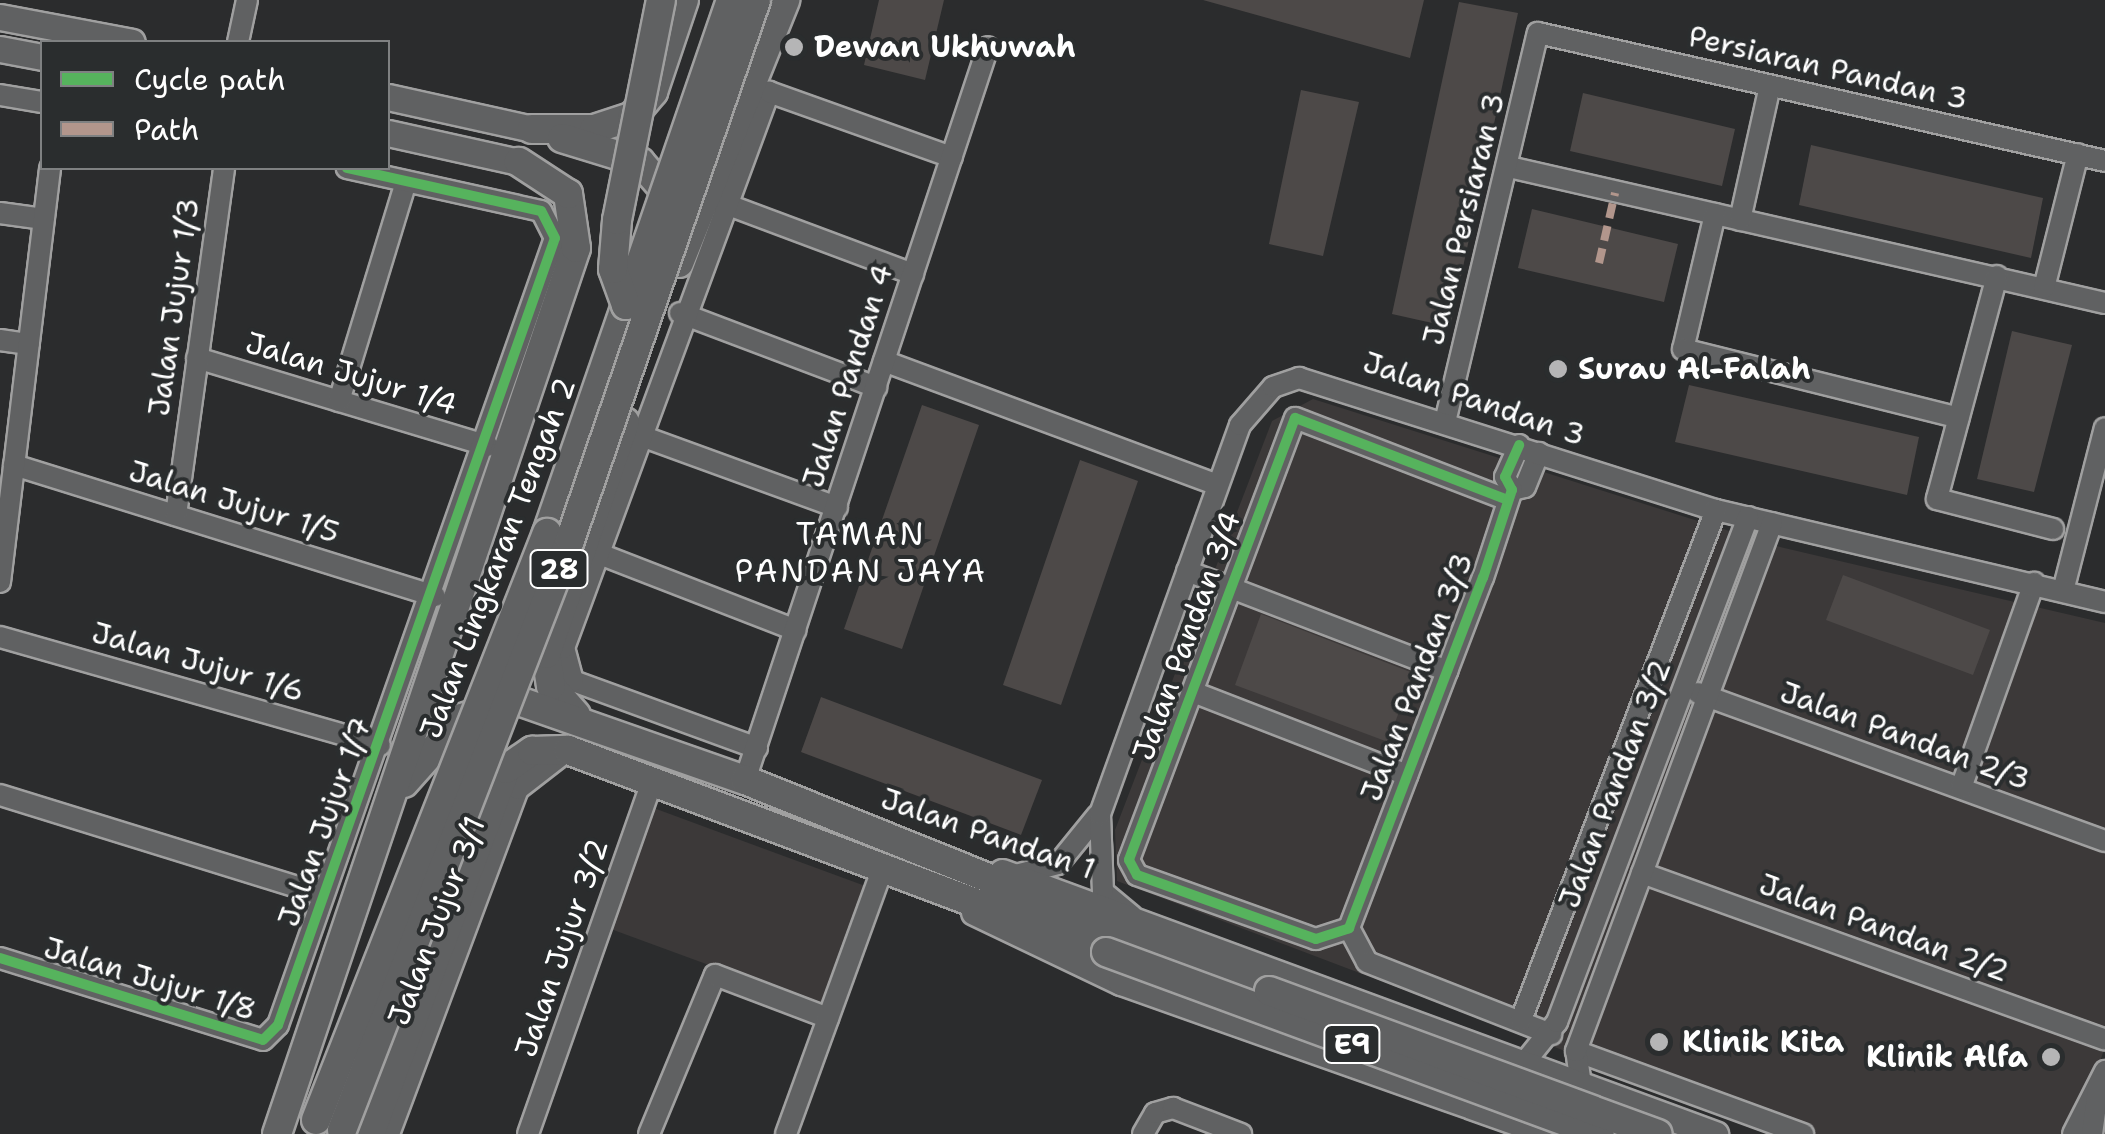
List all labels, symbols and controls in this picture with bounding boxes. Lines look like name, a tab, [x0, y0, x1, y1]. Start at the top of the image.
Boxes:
street label: Persiaran Pandan 3	[1685, 18, 1971, 118]
place label: Dewan Ukhuwah	[814, 29, 1076, 65]
marker: Dewan Ukhuwah	[783, 36, 805, 58]
legend	[40, 40, 390, 170]
text: Cycle path	[134, 59, 286, 100]
street label: Jalan Persiaran 3	[1415, 89, 1513, 349]
text: Path	[134, 109, 200, 150]
street label: Jalan Jujur 1/3	[141, 196, 207, 418]
street label: Jalan Pandan 4	[795, 260, 901, 492]
street label: Jalan Jujur 1/4	[241, 325, 461, 423]
street label: Jalan Pandan 3	[1358, 344, 1590, 454]
place label: Surau Al-Falah	[1578, 351, 1811, 387]
marker: Surau Al-Falah	[1547, 358, 1569, 380]
street label: Jalan Lingkaran Tengah 2	[413, 373, 583, 743]
street label: Jalan Jujur 1/5	[124, 453, 344, 551]
street label: Jalan Pandan 3/4	[1125, 507, 1249, 765]
district label: TAMAN PANDAN JAYA	[734, 516, 988, 591]
road number: 28	[529, 546, 589, 592]
street label: Jalan Pandan 3/3	[1353, 548, 1481, 806]
street label: Jalan Jujur 1/6	[88, 614, 308, 710]
street label: Jalan Pandan 3/2	[1551, 655, 1679, 913]
street label: Jalan Pandan 2/3	[1775, 674, 2035, 798]
street label: Jalan Jujur 1/7	[270, 712, 380, 932]
street label: Jalan Pandan 1	[876, 781, 1100, 887]
street label: Jalan Jujur 3/1	[381, 812, 493, 1030]
street label: Jalan Jujur 3/2	[508, 834, 616, 1062]
street label: Jalan Pandan 2/2	[1754, 866, 2014, 990]
street label: Jalan Jujur 1/8	[39, 930, 261, 1028]
road number: E9	[1322, 1021, 1382, 1067]
place label: Klinik Kita	[1682, 1024, 1844, 1060]
marker: Klinik Kita	[1646, 1029, 1672, 1055]
place label: Klinik Alfa	[1866, 1039, 2028, 1075]
marker: Klinik Alfa	[2038, 1044, 2064, 1070]

